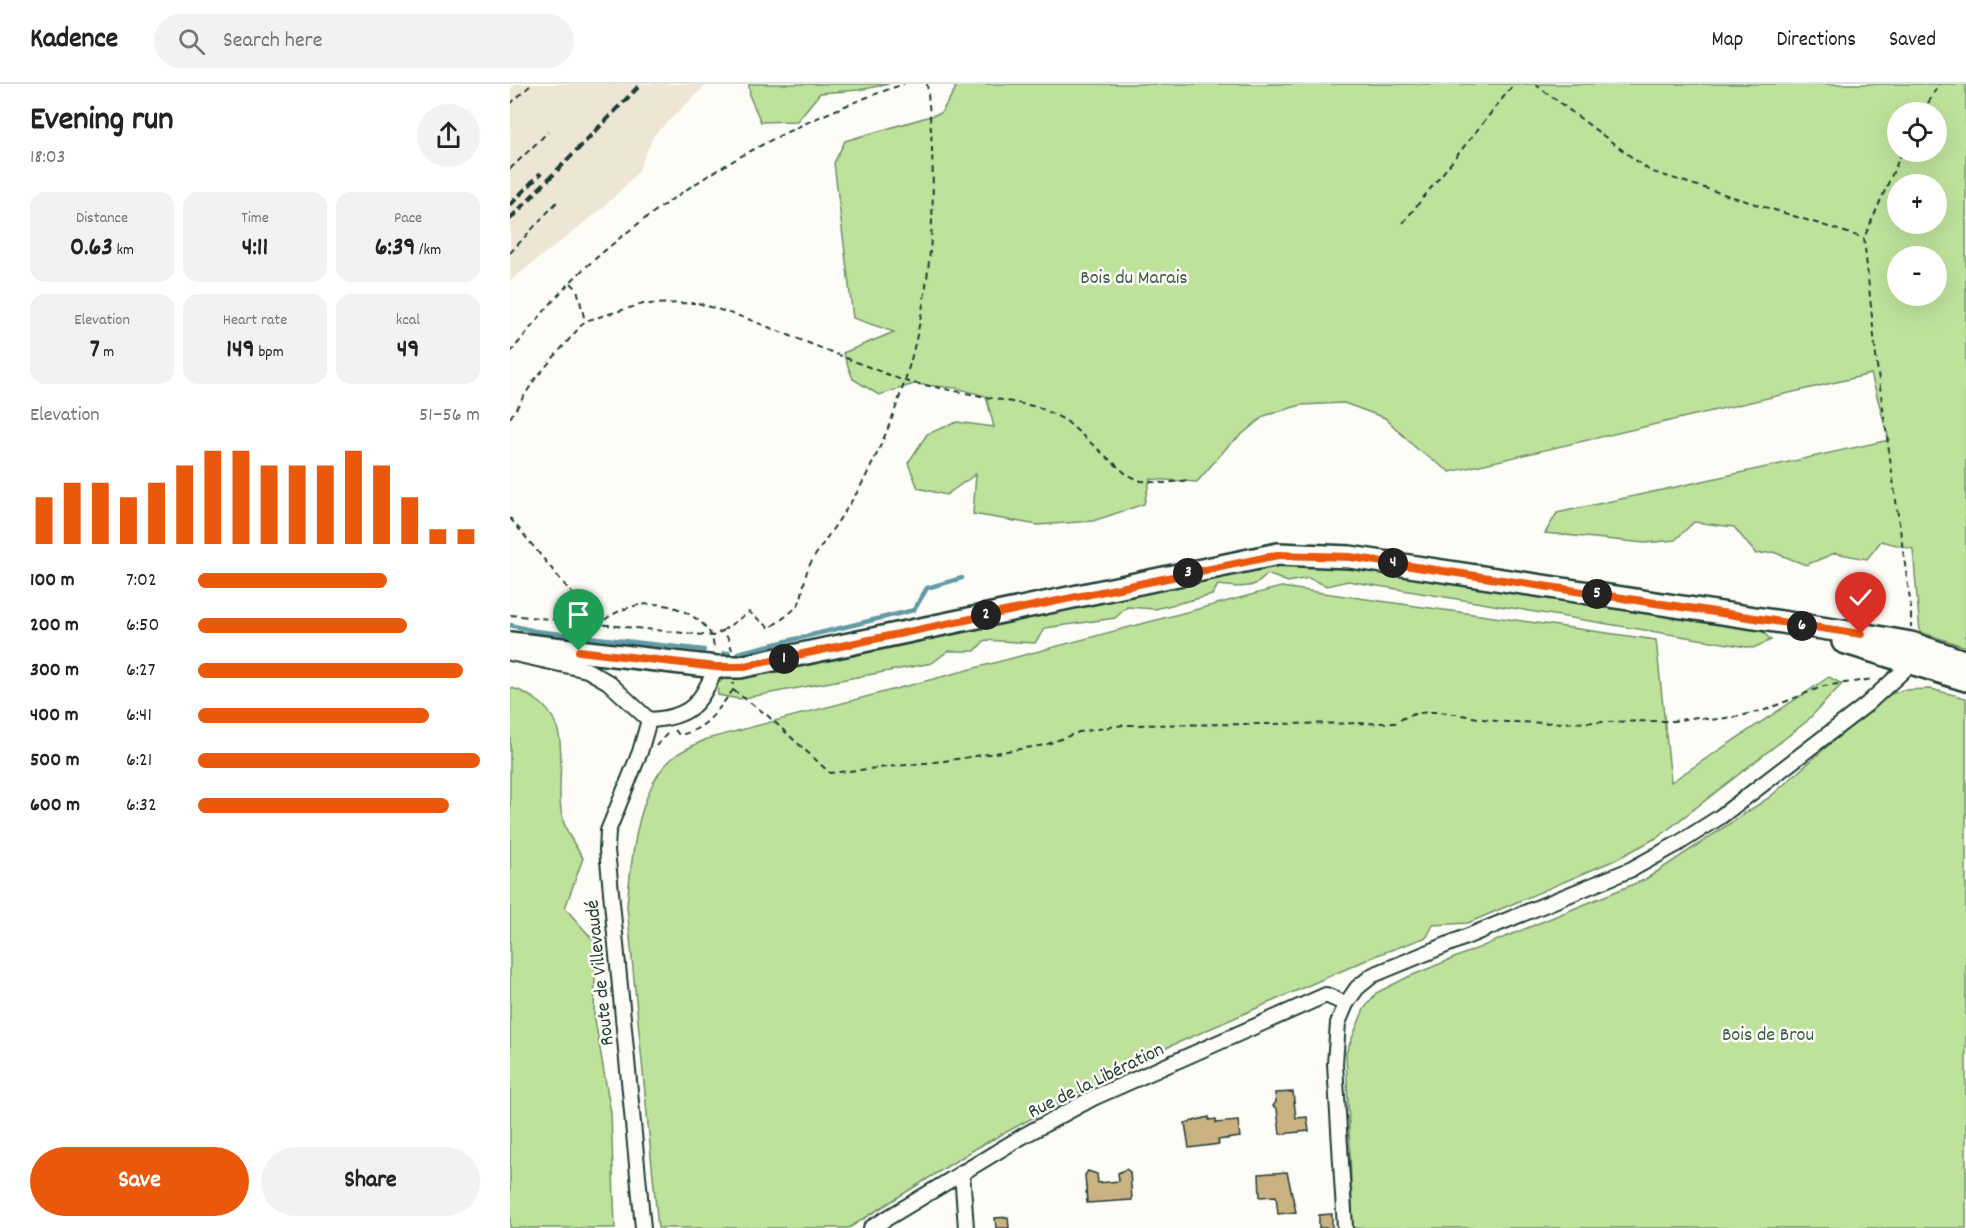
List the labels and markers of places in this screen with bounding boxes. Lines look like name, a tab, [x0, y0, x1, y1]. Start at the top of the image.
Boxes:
pin: 4	[1378, 548, 1408, 578]
pin: 3	[1173, 558, 1203, 588]
pin	[1835, 572, 1886, 634]
pin: 5	[1582, 579, 1612, 609]
pin	[553, 589, 604, 651]
pin: 2	[971, 600, 1001, 630]
pin: 6	[1787, 611, 1817, 641]
pin: 1	[769, 644, 799, 674]

